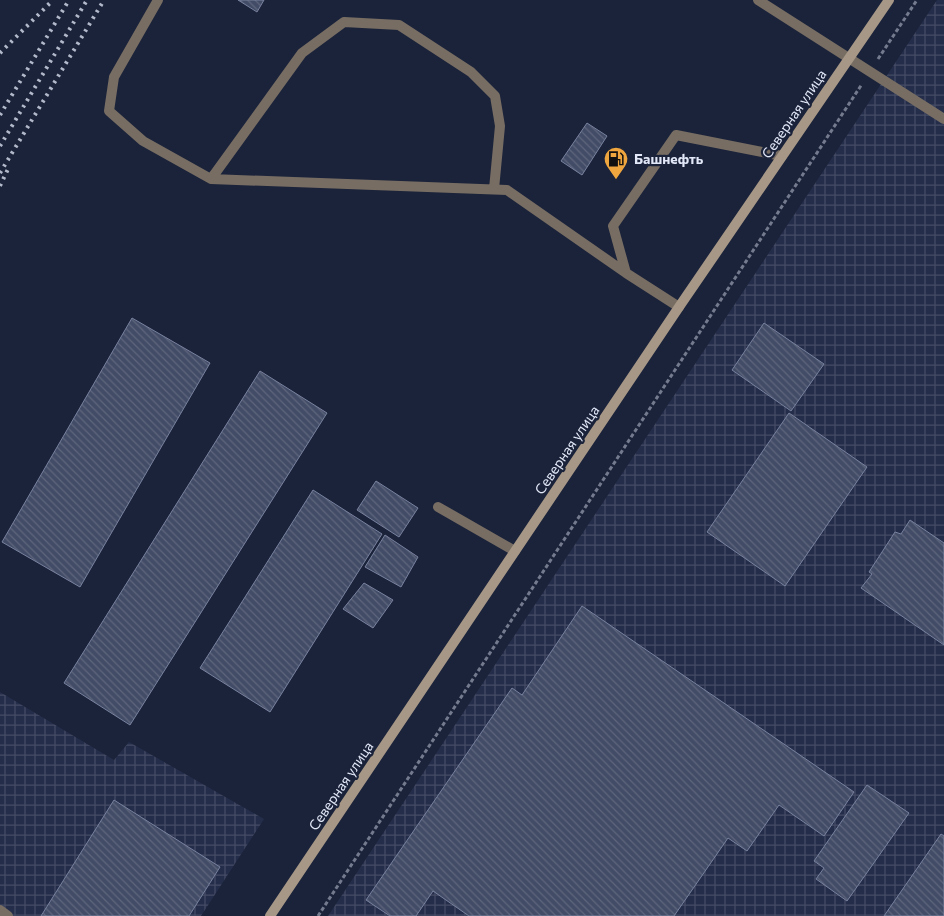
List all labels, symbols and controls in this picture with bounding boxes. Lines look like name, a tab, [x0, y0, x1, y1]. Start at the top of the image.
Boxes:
street label: Северная улица	[758, 66, 830, 161]
fuel station icon: Башнефть	[603, 146, 629, 180]
place label: Башнефть	[634, 150, 704, 167]
street label: Северная улица	[531, 402, 603, 497]
street label: Северная улица	[305, 738, 377, 833]

